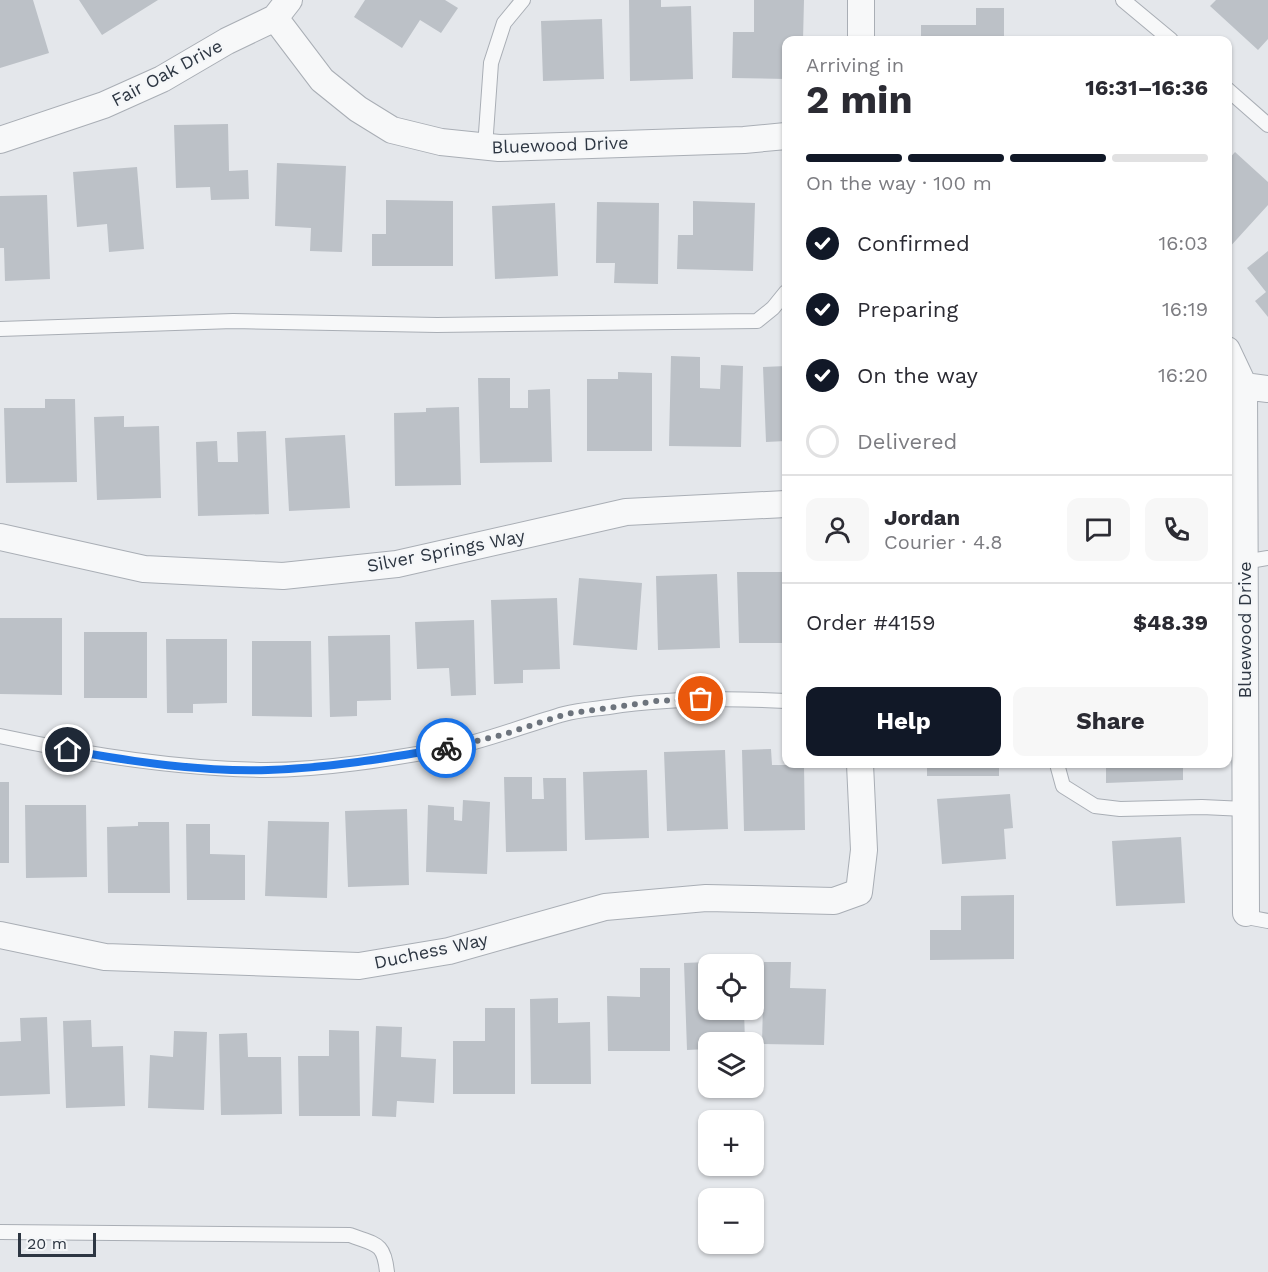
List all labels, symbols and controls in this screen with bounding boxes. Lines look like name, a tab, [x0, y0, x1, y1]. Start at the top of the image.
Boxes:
street label: Fair Oak Drive	[108, 35, 226, 111]
text: Arriving in	[806, 53, 904, 77]
text: 16:31–16:36	[1085, 75, 1208, 100]
text: 2 min	[806, 77, 913, 122]
street label: Bluewood Drive	[491, 132, 629, 157]
text: On the way · 100 m	[806, 171, 992, 195]
icon: check	[806, 227, 839, 260]
text: Confirmed	[857, 231, 970, 256]
text: 16:03	[1158, 231, 1208, 255]
icon: check	[806, 293, 839, 326]
text: Preparing	[857, 297, 958, 322]
text: 16:19	[1162, 297, 1208, 321]
icon: check	[806, 359, 839, 392]
text: On the way	[857, 363, 978, 388]
text: 16:20	[1158, 363, 1208, 387]
text: Delivered	[857, 429, 957, 454]
button: person	[806, 498, 869, 561]
button: chat	[1067, 498, 1130, 561]
button: phone	[1145, 498, 1208, 561]
text: Jordan	[884, 505, 960, 530]
street label: Silver Springs Way	[365, 525, 527, 576]
text: Courier · 4.8	[884, 530, 1003, 554]
street label: Bluewood Drive	[1234, 561, 1255, 699]
text: Order #4159	[806, 610, 936, 635]
text: $48.39	[1133, 610, 1208, 635]
pin	[675, 673, 726, 724]
icon: bag	[684, 682, 717, 715]
button: Help	[806, 687, 1001, 756]
button: Share	[1013, 687, 1208, 756]
courier	[416, 718, 476, 778]
pin	[42, 724, 93, 775]
icon: bike	[430, 732, 463, 765]
icon: home	[51, 733, 84, 766]
street label: Duchess Way	[372, 928, 490, 973]
map controls	[698, 954, 764, 1254]
button: locate	[698, 954, 764, 1020]
button: layers	[698, 1032, 764, 1098]
button: +	[698, 1110, 764, 1176]
button: −	[698, 1188, 764, 1254]
scale bar	[18, 1230, 96, 1258]
text: 20 m	[27, 1234, 67, 1253]

